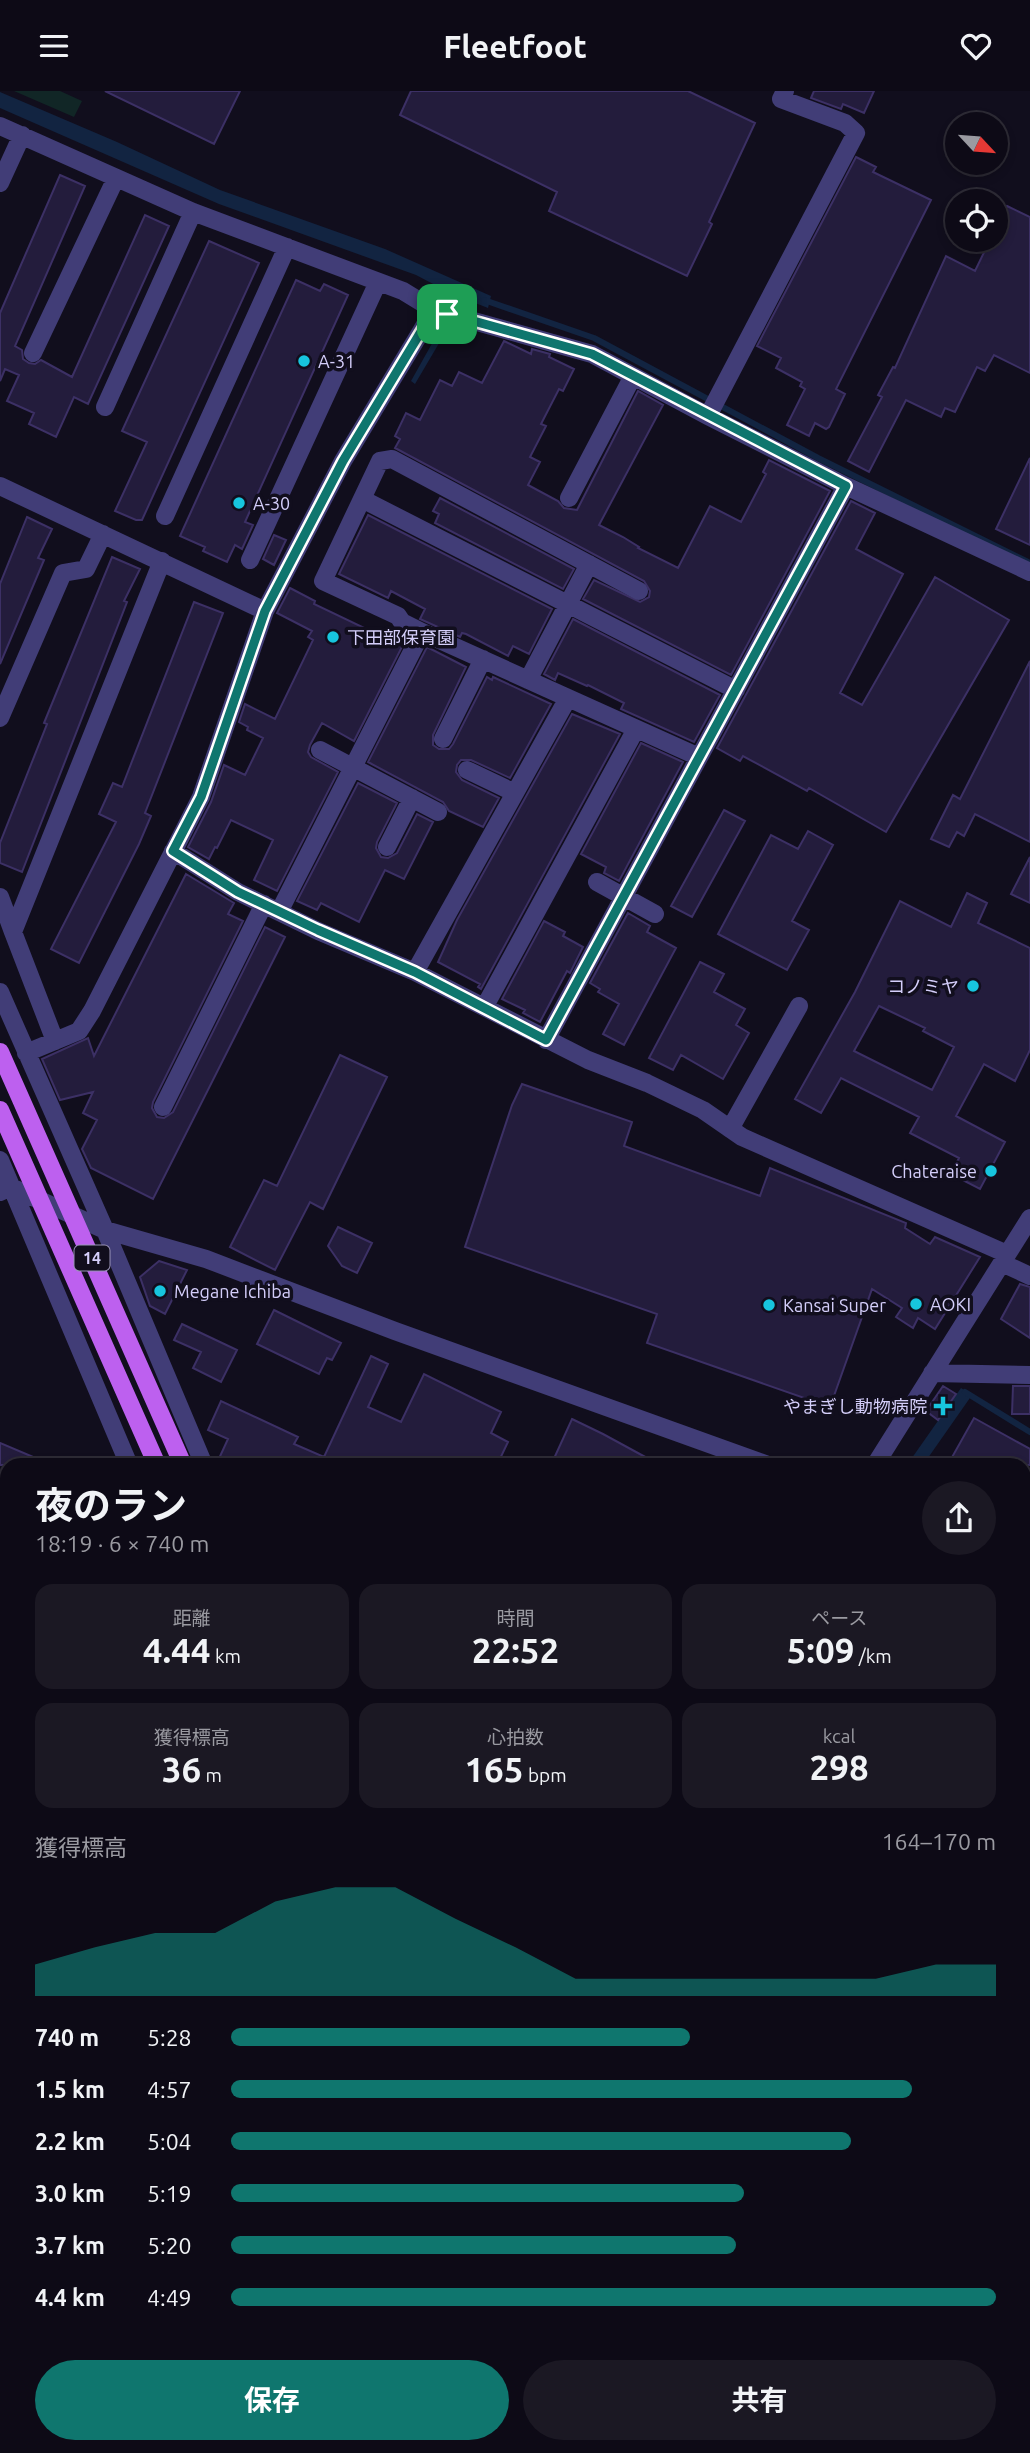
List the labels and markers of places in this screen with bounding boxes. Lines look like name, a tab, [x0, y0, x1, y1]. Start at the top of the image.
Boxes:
pin	[417, 284, 477, 344]
place label: A-31	[318, 351, 355, 371]
marker: A-31	[296, 353, 312, 369]
place label: A-30	[253, 493, 290, 513]
marker: A-30	[231, 495, 247, 511]
place label: 下田部保育園	[347, 627, 455, 647]
marker: 下田部保育園	[325, 629, 341, 645]
place label: コノミヤ	[887, 976, 959, 996]
marker: コノミヤ	[965, 978, 981, 994]
place label: Chateraise	[891, 1161, 977, 1181]
marker: Chateraise	[983, 1163, 999, 1179]
place label: Megane Ichiba	[174, 1281, 291, 1301]
marker: Megane Ichiba	[152, 1283, 168, 1299]
place label: AOKI	[930, 1294, 971, 1314]
place label: Kansai Super	[783, 1295, 886, 1315]
marker: AOKI	[908, 1296, 924, 1312]
marker: Kansai Super	[761, 1297, 777, 1313]
place label: やまぎし動物病院	[783, 1396, 927, 1416]
marker: やまぎし動物病院	[933, 1396, 953, 1416]

